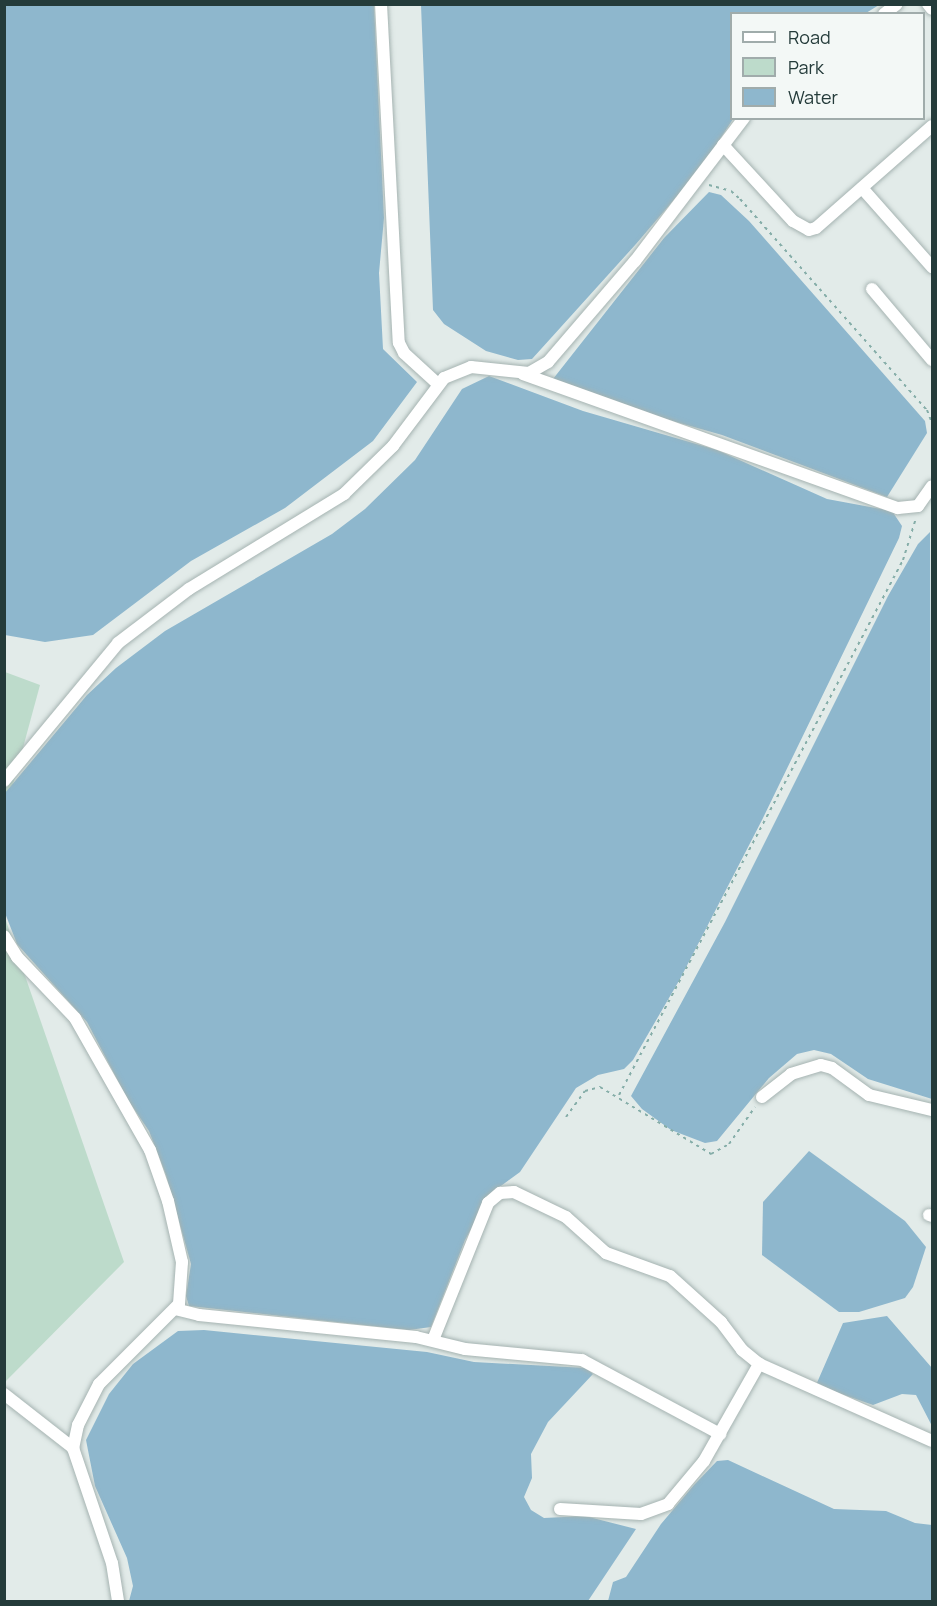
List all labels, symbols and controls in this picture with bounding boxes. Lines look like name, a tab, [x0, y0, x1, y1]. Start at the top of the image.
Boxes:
legend	[730, 12, 925, 120]
text: Road	[788, 25, 831, 49]
text: Park	[788, 55, 824, 79]
text: Water	[788, 85, 838, 109]

